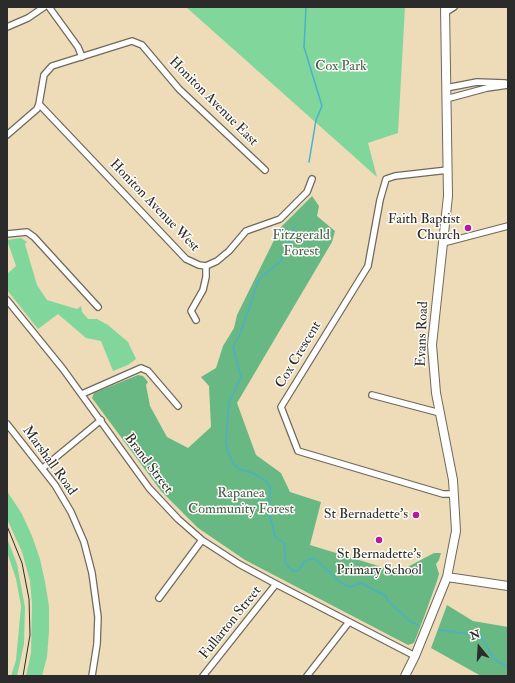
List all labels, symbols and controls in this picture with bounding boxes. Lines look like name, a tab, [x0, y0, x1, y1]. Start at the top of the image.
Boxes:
street label: Honiton Avenue East	[165, 54, 261, 150]
park label: Cox Park	[315, 59, 367, 75]
street label: Honiton Avenue West	[106, 156, 202, 256]
place label: Faith Baptist Church	[388, 212, 460, 244]
marker: Faith Baptist Church	[463, 223, 473, 233]
park label: Fitzgerald Forest	[272, 228, 330, 260]
street label: Evans Road	[413, 301, 433, 367]
street label: Cox Crescent	[272, 318, 326, 392]
street label: Marshall Road	[18, 423, 80, 499]
street label: Brand Street	[120, 431, 176, 497]
park label: Rapanea Community Forest	[188, 486, 294, 518]
place label: St Bernadette's	[324, 507, 408, 523]
marker: St Bernadette's	[411, 510, 421, 520]
marker: St Bernadette's Primary School	[374, 535, 384, 545]
place label: St Bernadette's Primary School	[336, 547, 422, 580]
street label: Fullarton Street	[196, 583, 266, 663]
north arrow	[459, 627, 499, 667]
text: N	[468, 627, 482, 643]

